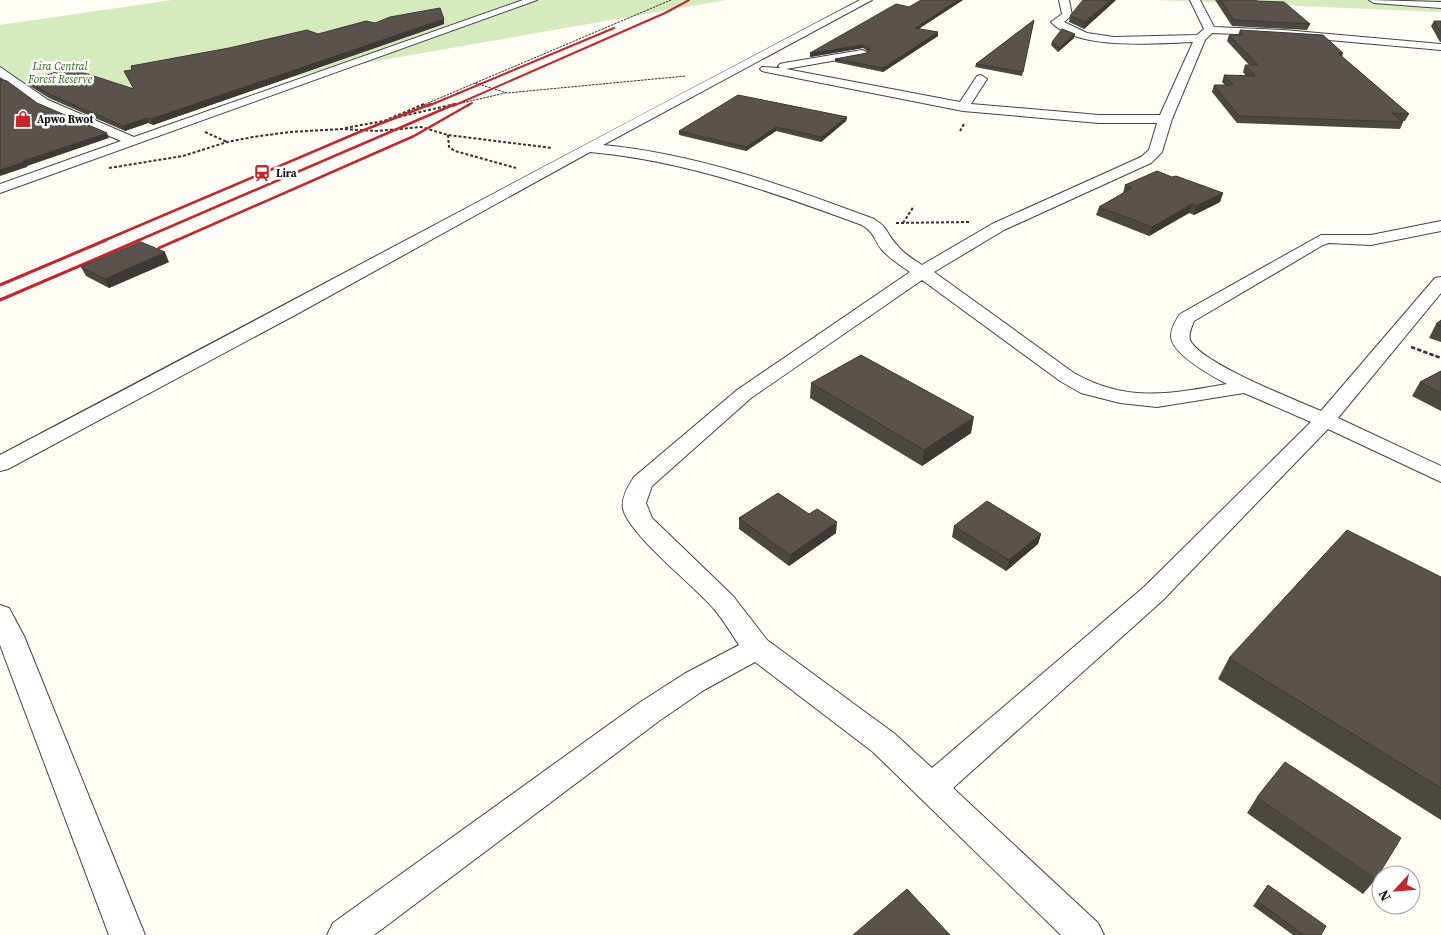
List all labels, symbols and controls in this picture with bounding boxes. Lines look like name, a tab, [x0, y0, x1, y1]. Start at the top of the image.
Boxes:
park label: Lira Central Forest Reserve	[27, 59, 92, 87]
shop icon: Apwo Rwot	[13, 109, 33, 129]
place label: Apwo Rwot	[37, 112, 94, 127]
station icon: Lira	[252, 163, 272, 183]
place label: Lira	[276, 166, 297, 181]
north arrow	[1371, 865, 1421, 915]
text: N	[1373, 887, 1396, 905]

